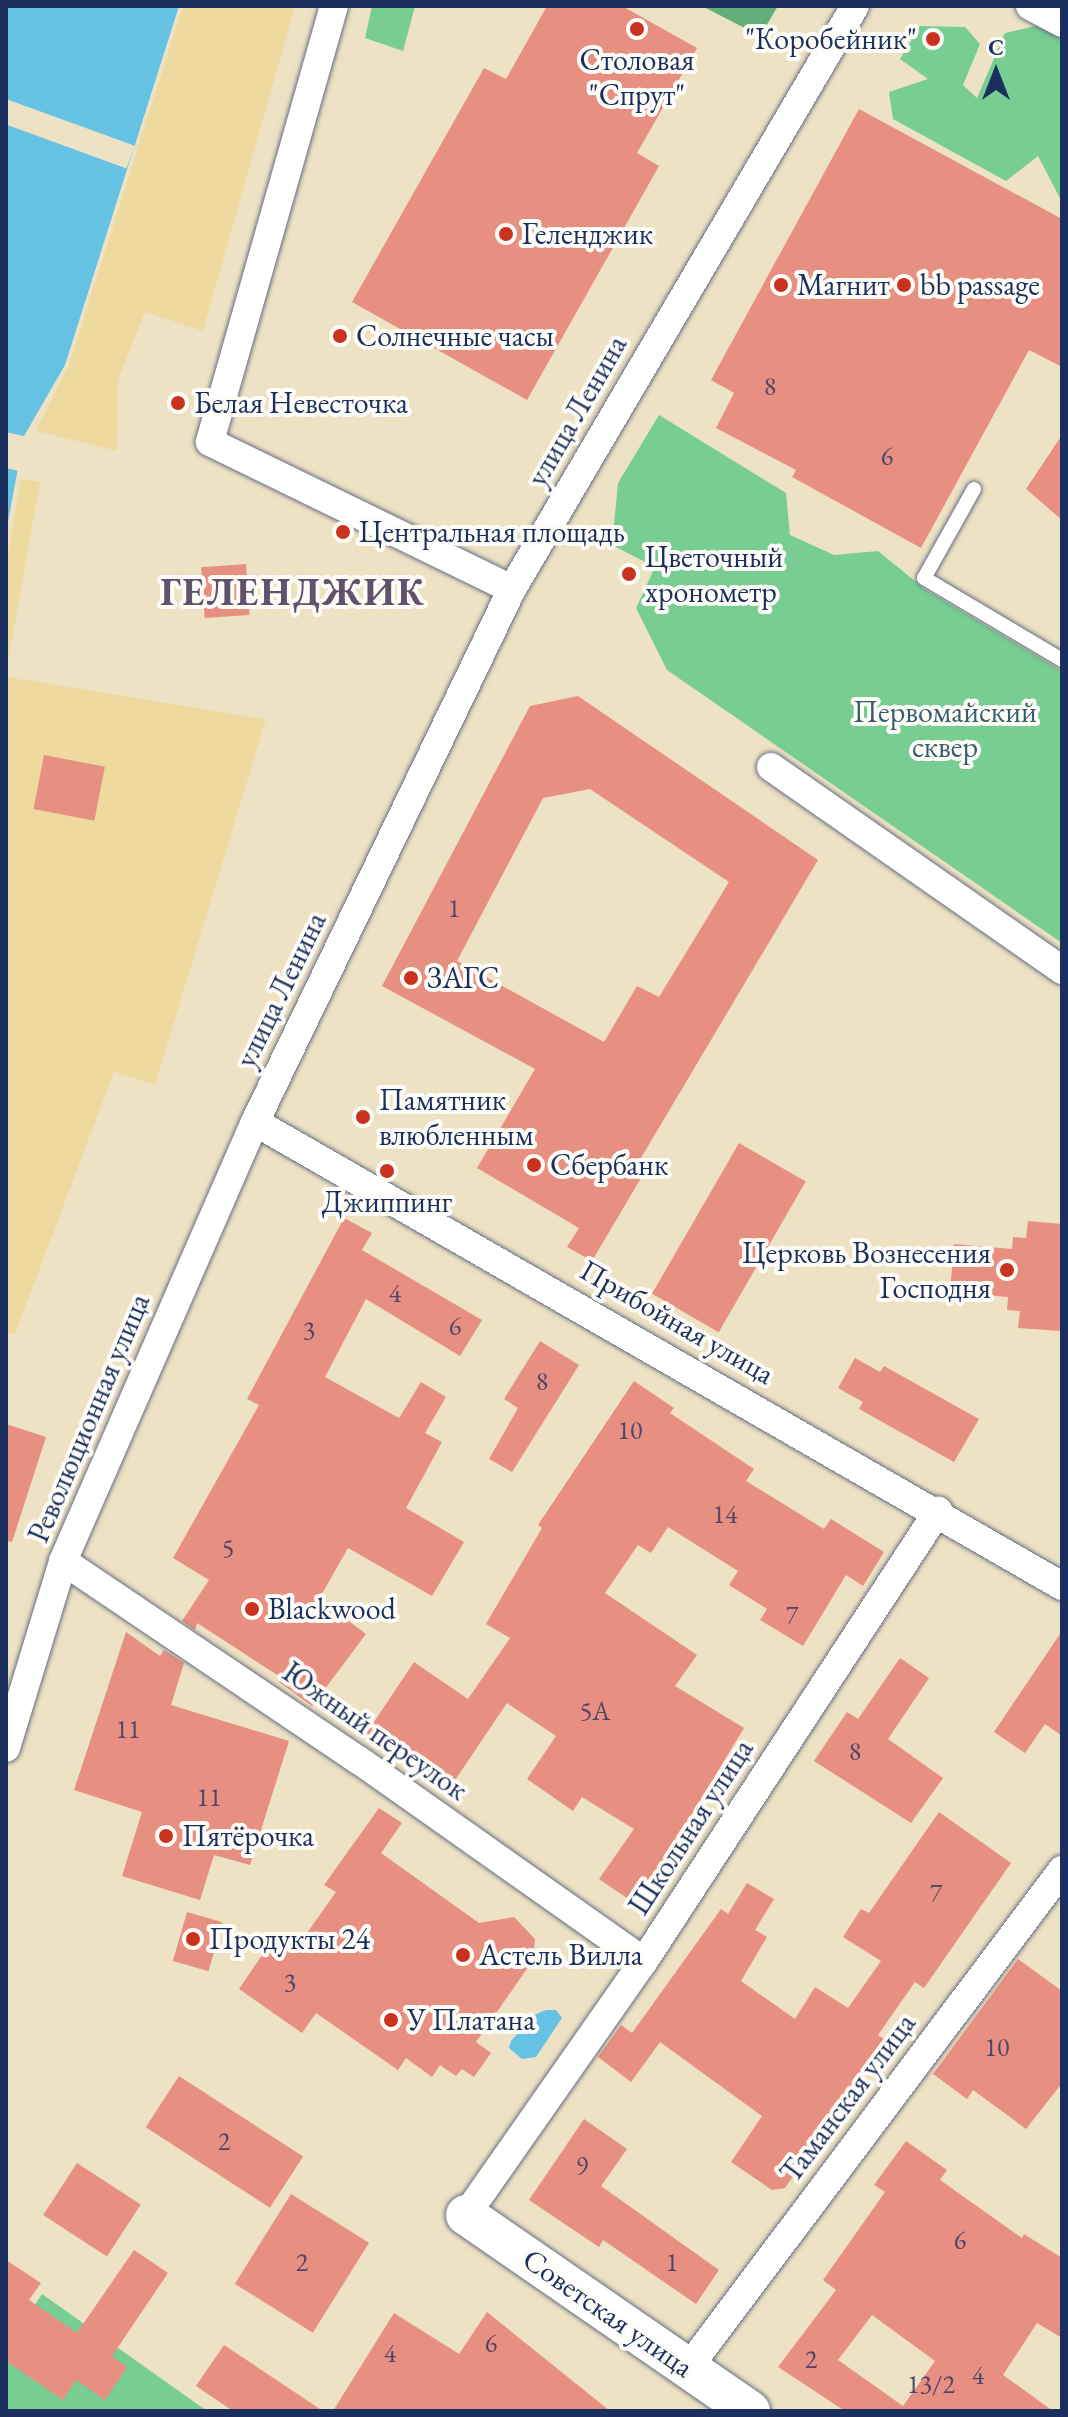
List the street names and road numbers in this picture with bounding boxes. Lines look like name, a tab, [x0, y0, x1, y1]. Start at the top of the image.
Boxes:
street label: улица Ленина	[519, 329, 635, 493]
street label: улица Ленина	[228, 907, 334, 1073]
street label: Прибойная улица	[574, 1252, 780, 1392]
street label: Революционная улица	[20, 1288, 158, 1548]
street label: Южный переулок	[275, 1654, 475, 1808]
street label: Школьная улица	[621, 1732, 761, 1922]
street label: Таманская улица	[773, 2006, 923, 2190]
street label: Советская улица	[516, 2241, 700, 2385]

